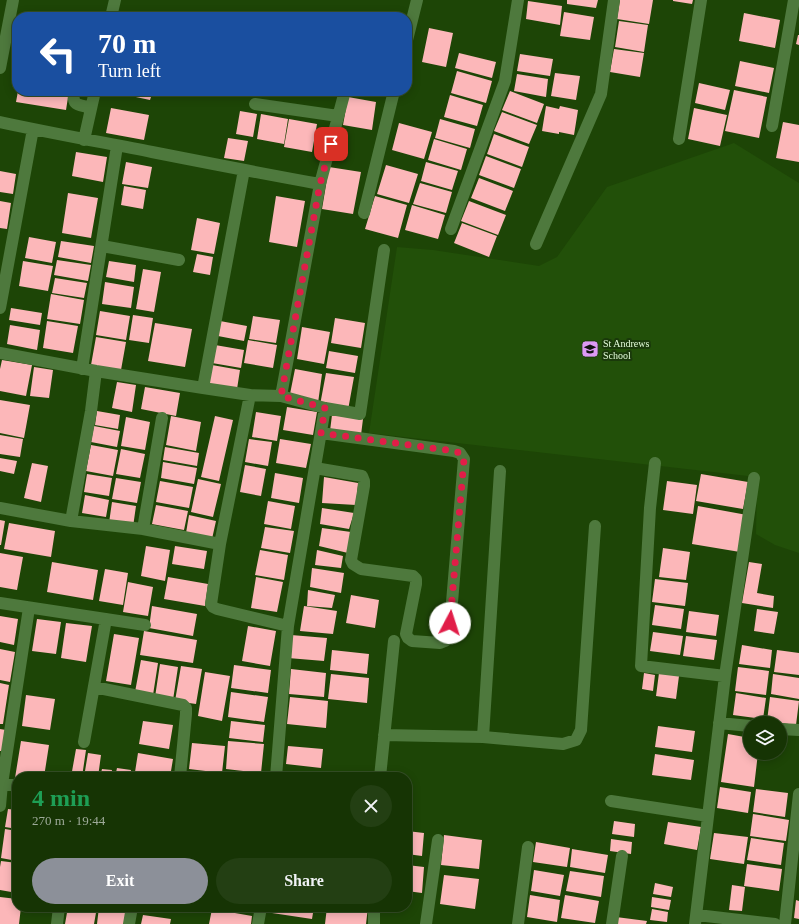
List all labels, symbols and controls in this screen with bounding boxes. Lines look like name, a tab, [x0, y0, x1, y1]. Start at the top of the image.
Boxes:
icon: left	[32, 28, 84, 80]
text: 70 m	[98, 28, 156, 59]
text: Turn left	[98, 61, 161, 81]
pin	[314, 127, 348, 161]
icon: arrive	[320, 133, 342, 155]
place label: St Andrews School	[603, 338, 650, 361]
school or university icon: St Andrews School	[580, 339, 600, 359]
position arrow	[429, 602, 471, 644]
map controls	[743, 716, 787, 760]
button: layers	[743, 716, 787, 760]
text: 4 min	[32, 785, 90, 811]
button: close	[350, 785, 392, 827]
text: 270 m · 19:44	[32, 813, 105, 828]
button: Exit	[32, 858, 208, 904]
button: Share	[216, 858, 392, 904]

